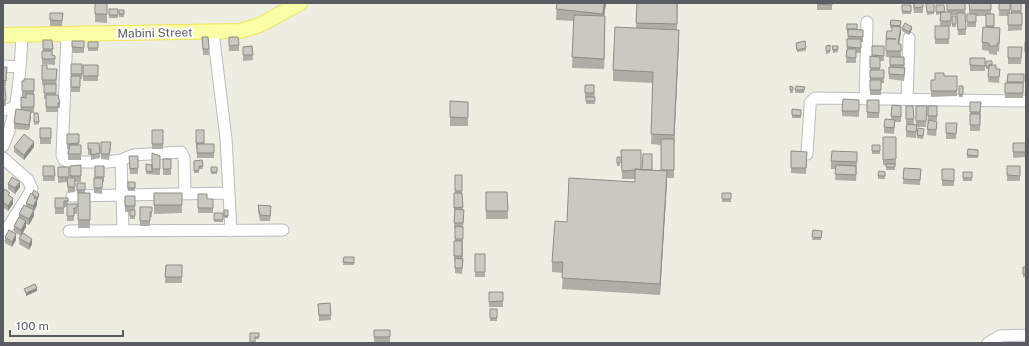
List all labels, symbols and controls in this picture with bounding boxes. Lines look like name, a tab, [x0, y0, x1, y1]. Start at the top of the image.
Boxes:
street label: Mabini Street	[117, 25, 193, 41]
scale bar	[10, 312, 123, 338]
text: 100 m	[16, 319, 49, 333]

